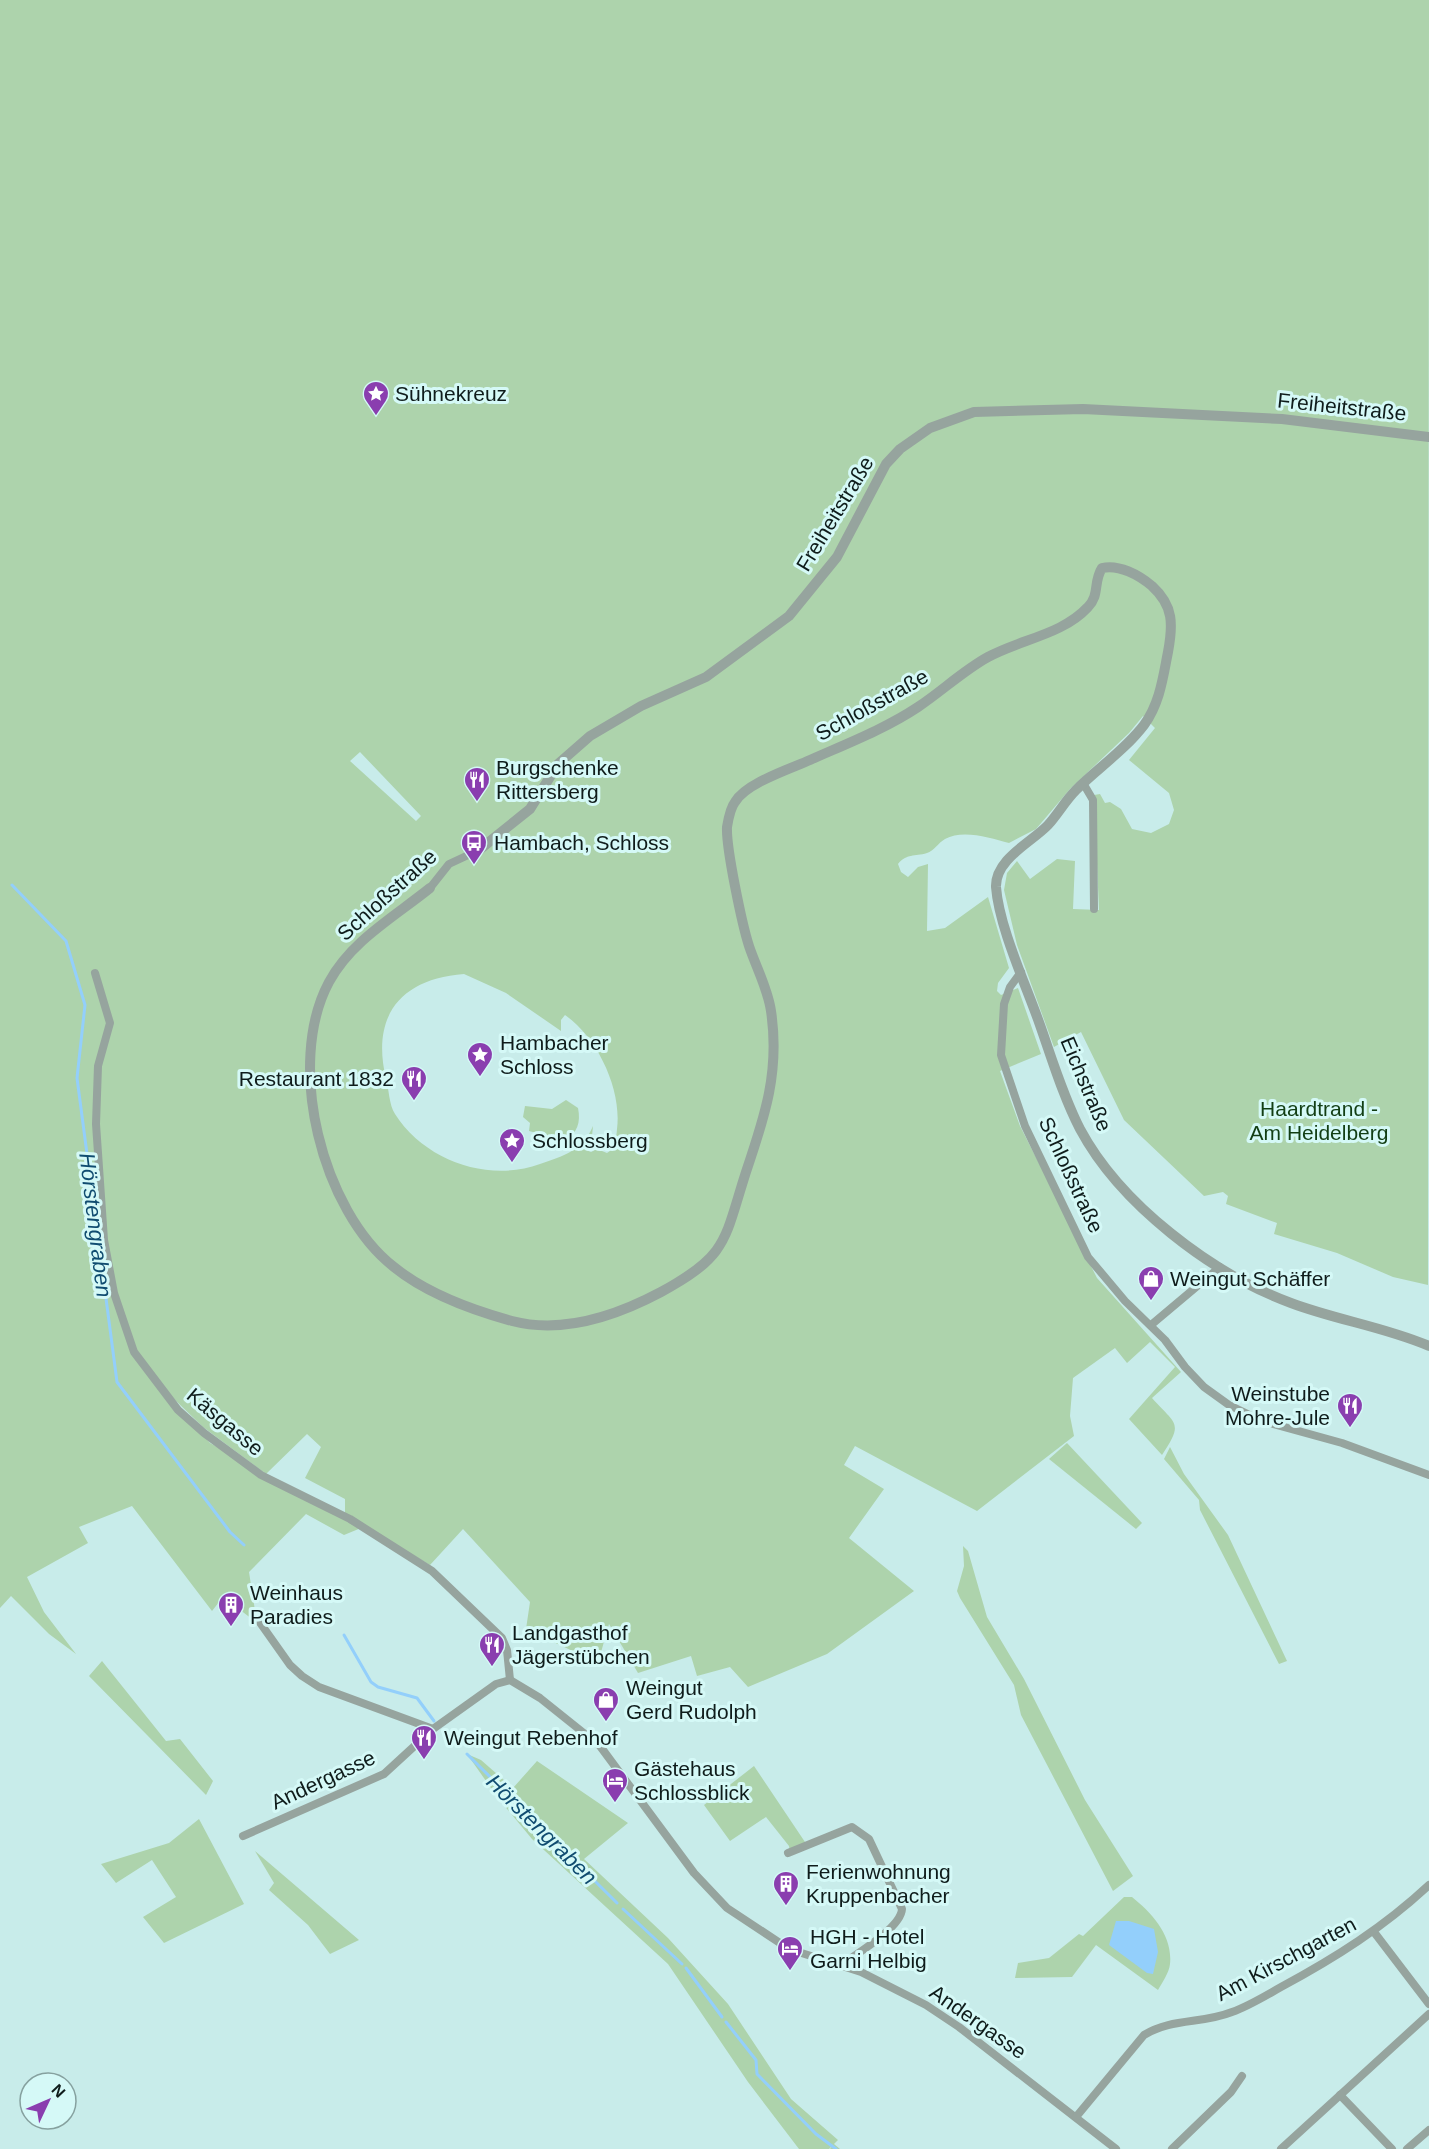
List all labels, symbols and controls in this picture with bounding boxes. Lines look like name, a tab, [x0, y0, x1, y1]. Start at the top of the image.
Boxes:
place icon: Sühnekreuz	[361, 379, 391, 417]
place label: Sühnekreuz	[395, 382, 507, 405]
street label: Freiheitstraße	[1276, 388, 1408, 425]
street label: Freiheitstraße	[791, 452, 878, 575]
street label: Schloßstraße	[812, 664, 932, 745]
place label: Burgschenke Rittersberg	[496, 756, 619, 803]
restaurant icon: Burgschenke Rittersberg	[462, 765, 492, 803]
bus stop icon: Hambach, Schloss	[459, 828, 489, 866]
place label: Hambach, Schloss	[494, 831, 669, 854]
street label: Schloßstraße	[333, 844, 441, 945]
place label: Hambacher Schloss	[500, 1031, 609, 1078]
street label: Eichstraße	[1056, 1033, 1117, 1134]
place icon: Hambacher Schloss	[465, 1040, 495, 1078]
restaurant icon: Restaurant 1832	[399, 1064, 429, 1102]
place label: Restaurant 1832	[239, 1067, 394, 1090]
park label: Haardtrand - Am Heidelberg	[1250, 1097, 1388, 1144]
street label: Schloßstraße	[1035, 1113, 1108, 1236]
place icon: Schlossberg	[497, 1126, 527, 1164]
place label: Schlossberg	[532, 1129, 648, 1152]
water label: Hörstengraben	[74, 1151, 117, 1299]
shop icon: Weingut Schäffer	[1136, 1264, 1166, 1302]
place label: Weingut Schäffer	[1170, 1267, 1330, 1290]
place label: Weinstube Mohre-Jule	[1225, 1382, 1330, 1429]
street label: Käsgasse	[183, 1383, 268, 1460]
restaurant icon: Weinstube Mohre-Jule	[1335, 1391, 1365, 1429]
place label: Weinhaus Paradies	[250, 1581, 343, 1628]
building icon: Weinhaus Paradies	[216, 1590, 246, 1628]
place label: Landgasthof Jägerstübchen	[512, 1621, 650, 1668]
restaurant icon: Landgasthof Jägerstübchen	[477, 1630, 507, 1668]
place label: Weingut Gerd Rudolph	[626, 1676, 757, 1723]
shop icon: Weingut Gerd Rudolph	[591, 1685, 621, 1723]
restaurant icon: Weingut Rebenhof	[409, 1723, 439, 1761]
place label: Weingut Rebenhof	[444, 1726, 618, 1749]
street label: Andergasse	[267, 1745, 378, 1814]
place label: Gästehaus Schlossblick	[634, 1757, 750, 1804]
hotel icon: Gästehaus Schlossblick	[600, 1766, 630, 1804]
water label: Hörstengraben	[481, 1769, 602, 1890]
place label: Ferienwohnung Kruppenbacher	[806, 1860, 951, 1907]
building icon: Ferienwohnung Kruppenbacher	[771, 1869, 801, 1907]
street label: Am Kirschgarten	[1212, 1912, 1360, 2005]
place label: HGH - Hotel Garni Helbig	[810, 1925, 927, 1972]
hotel icon: HGH - Hotel Garni Helbig	[775, 1934, 805, 1972]
street label: Andergasse	[926, 1980, 1031, 2063]
north arrow	[18, 2071, 78, 2131]
text: N	[48, 2081, 69, 2101]

